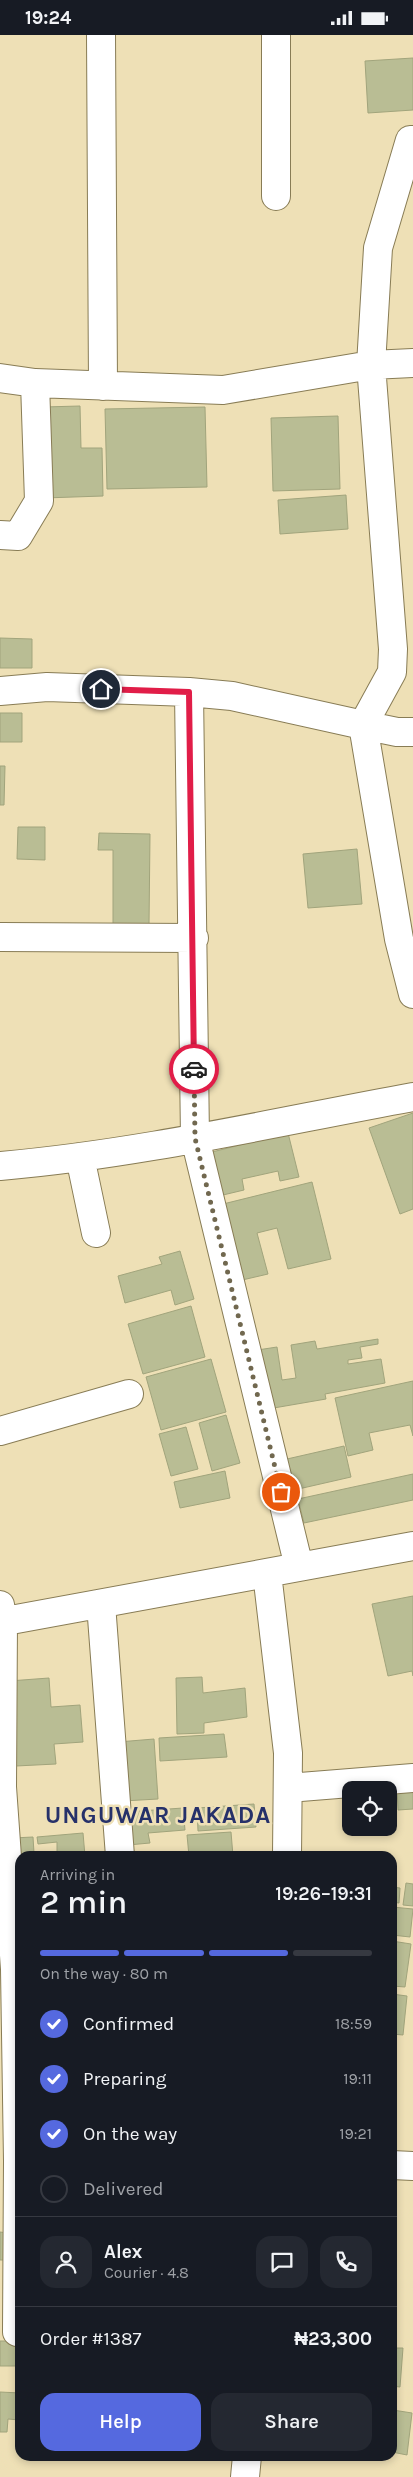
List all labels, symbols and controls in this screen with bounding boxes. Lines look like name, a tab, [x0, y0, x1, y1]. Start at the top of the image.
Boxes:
text: 19:24	[25, 7, 71, 29]
pin	[80, 668, 122, 710]
icon: home	[87, 675, 115, 703]
courier	[169, 1044, 219, 1094]
icon: car	[180, 1055, 208, 1083]
pin	[260, 1471, 302, 1513]
icon: bag	[267, 1478, 295, 1506]
map controls	[342, 1781, 397, 1836]
button: locate	[342, 1781, 397, 1836]
district label: UNGUWAR JAKADA	[45, 1801, 271, 1829]
text: Arriving in	[40, 1865, 115, 1884]
text: 19:26–19:31	[275, 1883, 372, 1905]
text: 2 min	[40, 1884, 127, 1921]
text: On the way · 80 m	[40, 1964, 168, 1983]
icon: check	[40, 2010, 68, 2038]
text: Confirmed	[83, 2013, 174, 2035]
text: 18:59	[335, 2014, 372, 2033]
icon: check	[40, 2065, 68, 2093]
text: Preparing	[83, 2068, 166, 2090]
text: 19:11	[343, 2069, 372, 2088]
icon: check	[40, 2120, 68, 2148]
text: On the way	[83, 2123, 177, 2145]
text: 19:21	[339, 2124, 372, 2143]
text: Delivered	[83, 2178, 163, 2200]
button: person	[40, 2236, 92, 2288]
button: chat	[256, 2236, 308, 2288]
button: phone	[320, 2236, 372, 2288]
text: Alex	[104, 2241, 142, 2263]
text: Courier · 4.8	[104, 2263, 189, 2282]
text: Order #1387	[40, 2328, 142, 2350]
text: ₦23,300	[294, 2328, 372, 2350]
button: Help	[40, 2393, 201, 2451]
button: Share	[211, 2393, 372, 2451]

